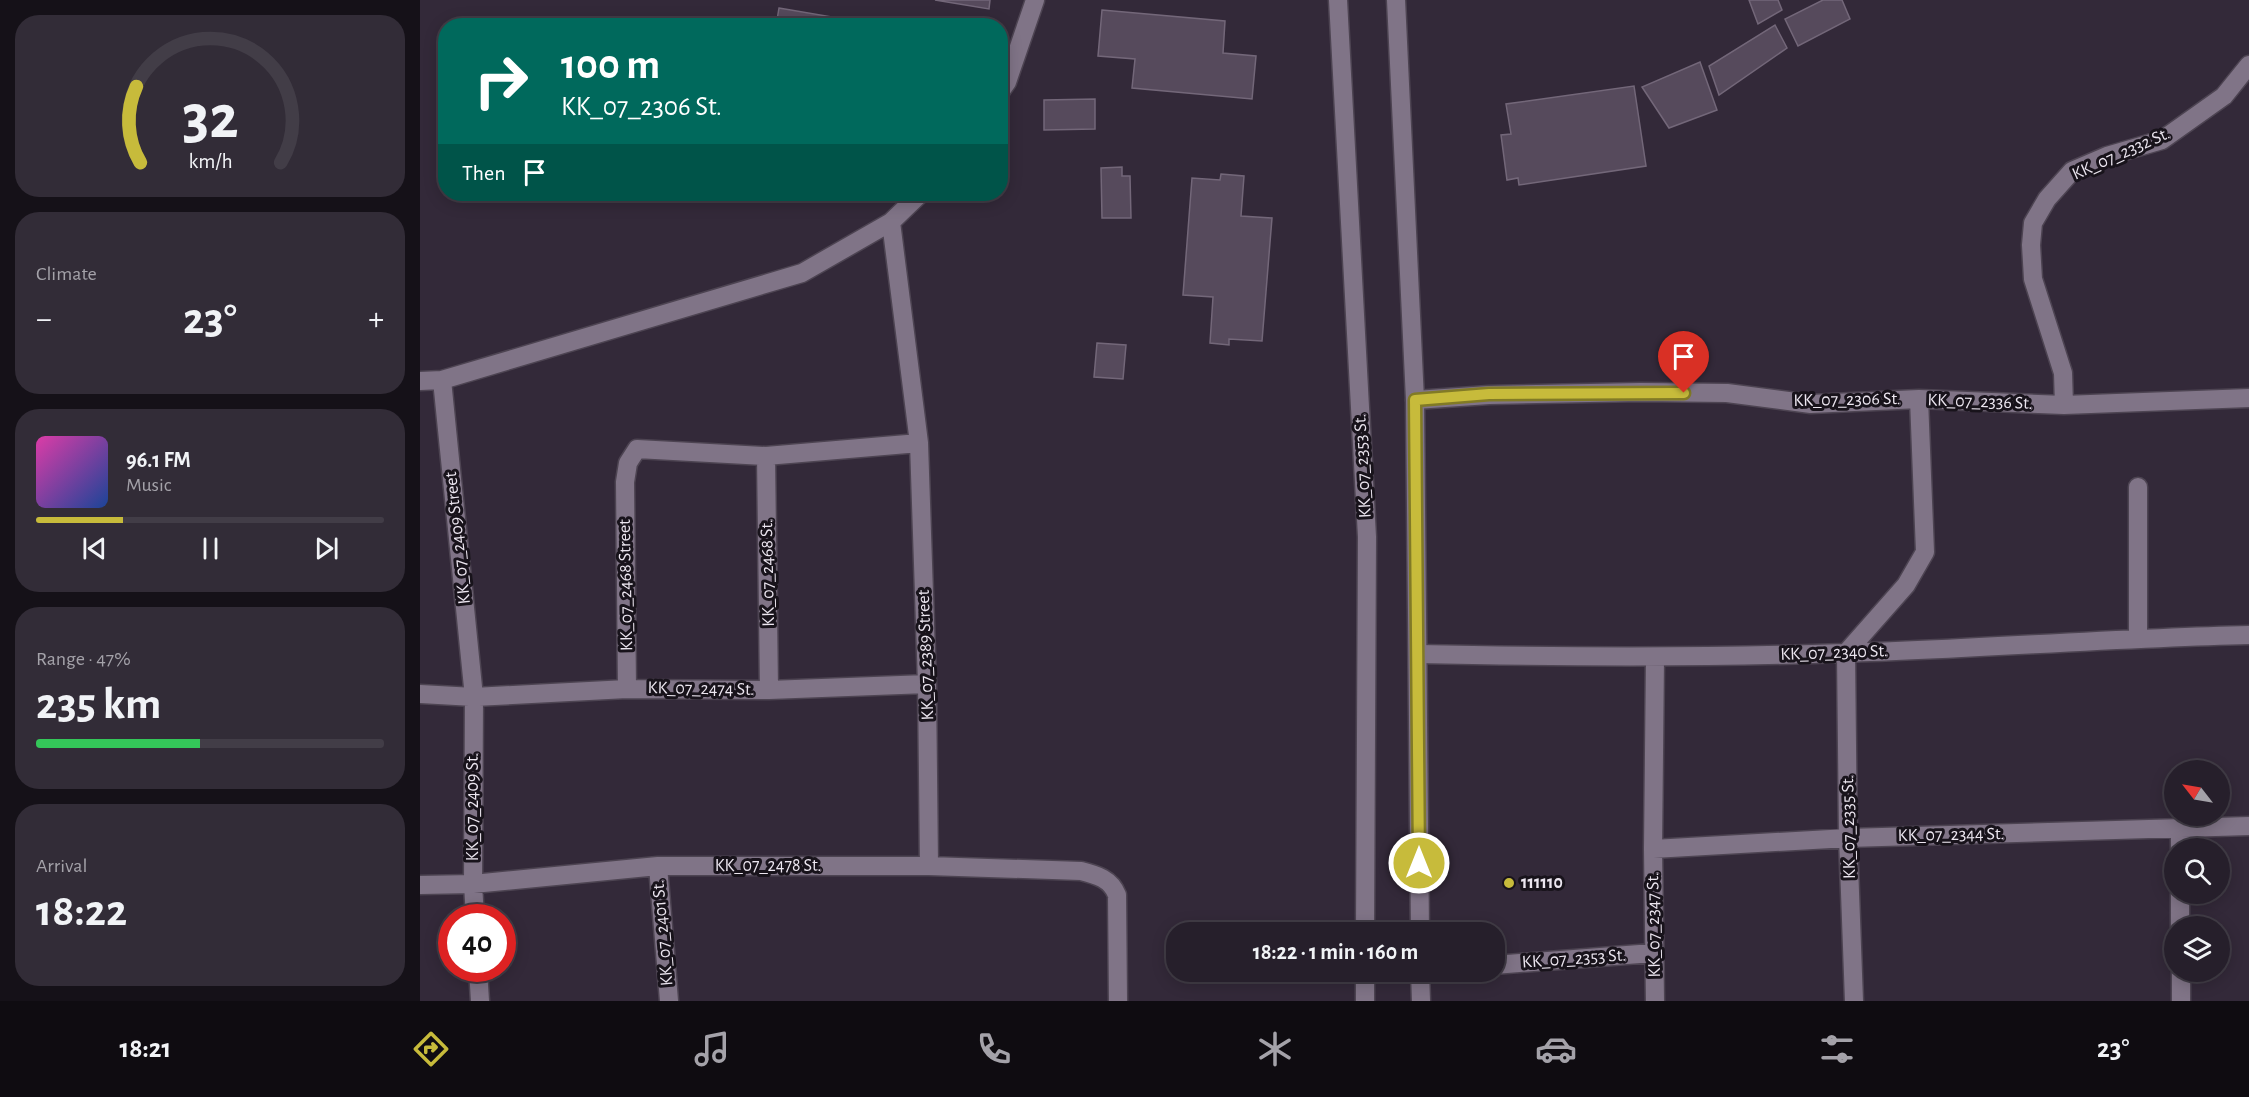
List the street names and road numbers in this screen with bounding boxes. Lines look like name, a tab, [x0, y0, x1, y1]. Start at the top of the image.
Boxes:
street label: KK_07_2332 St.	[2069, 124, 2173, 184]
street label: KK_07_2306 St.	[1793, 390, 1901, 410]
street label: KK_07_2336 St.	[1927, 391, 2033, 413]
street label: KK_07_2353 St.	[1351, 413, 1375, 519]
street label: KK_07_2409 Street	[442, 471, 474, 605]
street label: KK_07_2468 Street	[616, 519, 636, 651]
street label: KK_07_2468 St.	[758, 519, 778, 627]
street label: KK_07_2389 Street	[915, 589, 937, 721]
street label: KK_07_2340 St.	[1780, 642, 1888, 664]
street label: KK_07_2474 St.	[648, 679, 754, 699]
street label: KK_07_2409 St.	[464, 753, 482, 861]
street label: KK_07_2335 St.	[1839, 775, 1859, 879]
street label: KK_07_2344 St.	[1898, 825, 2004, 845]
street label: KK_07_2478 St.	[715, 857, 821, 875]
street label: KK_07_2347 St.	[1644, 872, 1664, 978]
street label: KK_07_2401 St.	[649, 879, 677, 987]
street label: KK_07_2353 St.	[1521, 946, 1627, 972]

